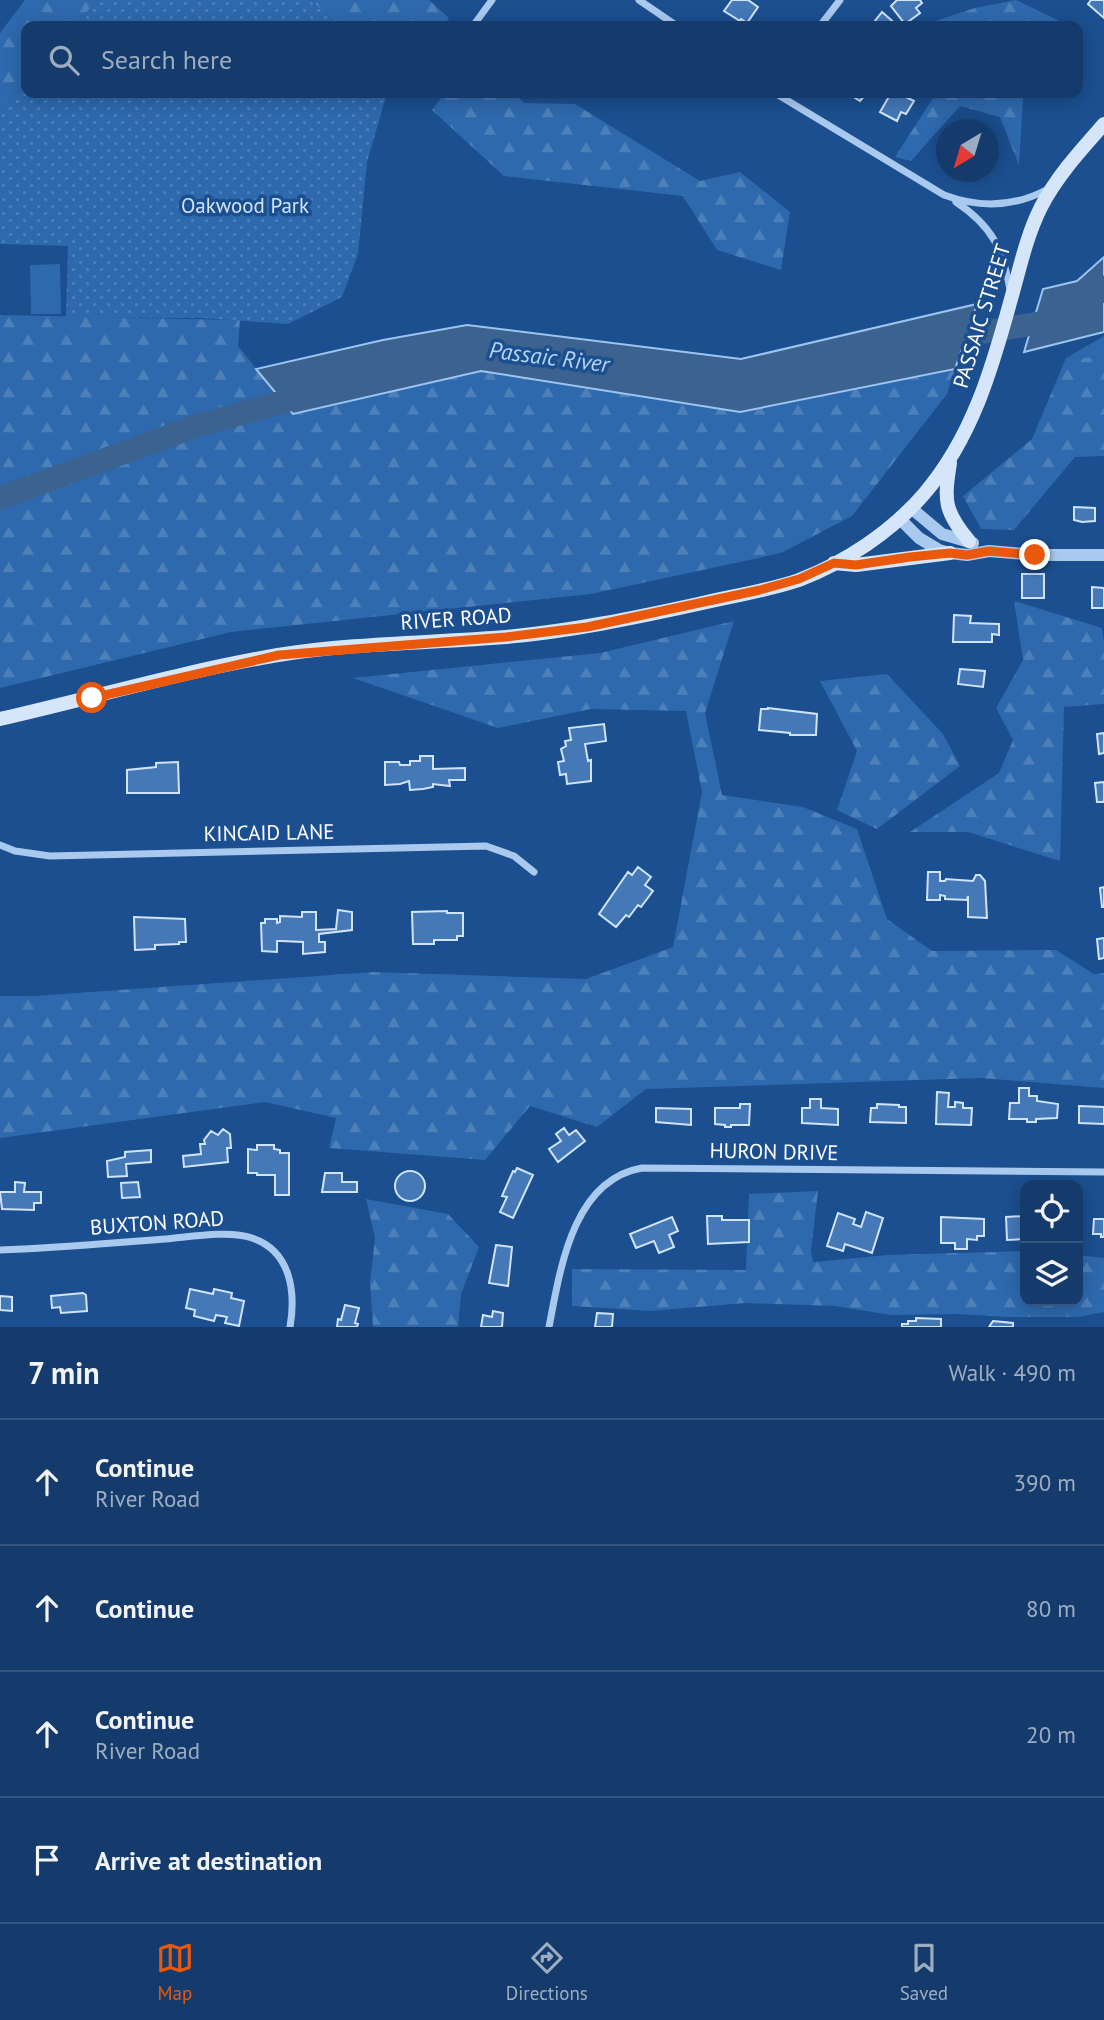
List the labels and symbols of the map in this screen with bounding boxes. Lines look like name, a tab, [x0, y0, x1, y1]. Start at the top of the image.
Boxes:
north arrow	[936, 119, 999, 182]
park label: Oakwood Park	[181, 192, 309, 219]
street label: PASSAIC STREET	[947, 240, 1016, 391]
water label: Passaic River	[487, 335, 612, 378]
route end	[1019, 539, 1050, 570]
street label: RIVER ROAD	[399, 601, 512, 636]
route start	[76, 682, 107, 713]
street label: KINCAID LANE	[203, 818, 335, 847]
street label: HURON DRIVE	[709, 1137, 839, 1166]
street label: BUXTON ROAD	[89, 1204, 225, 1241]

